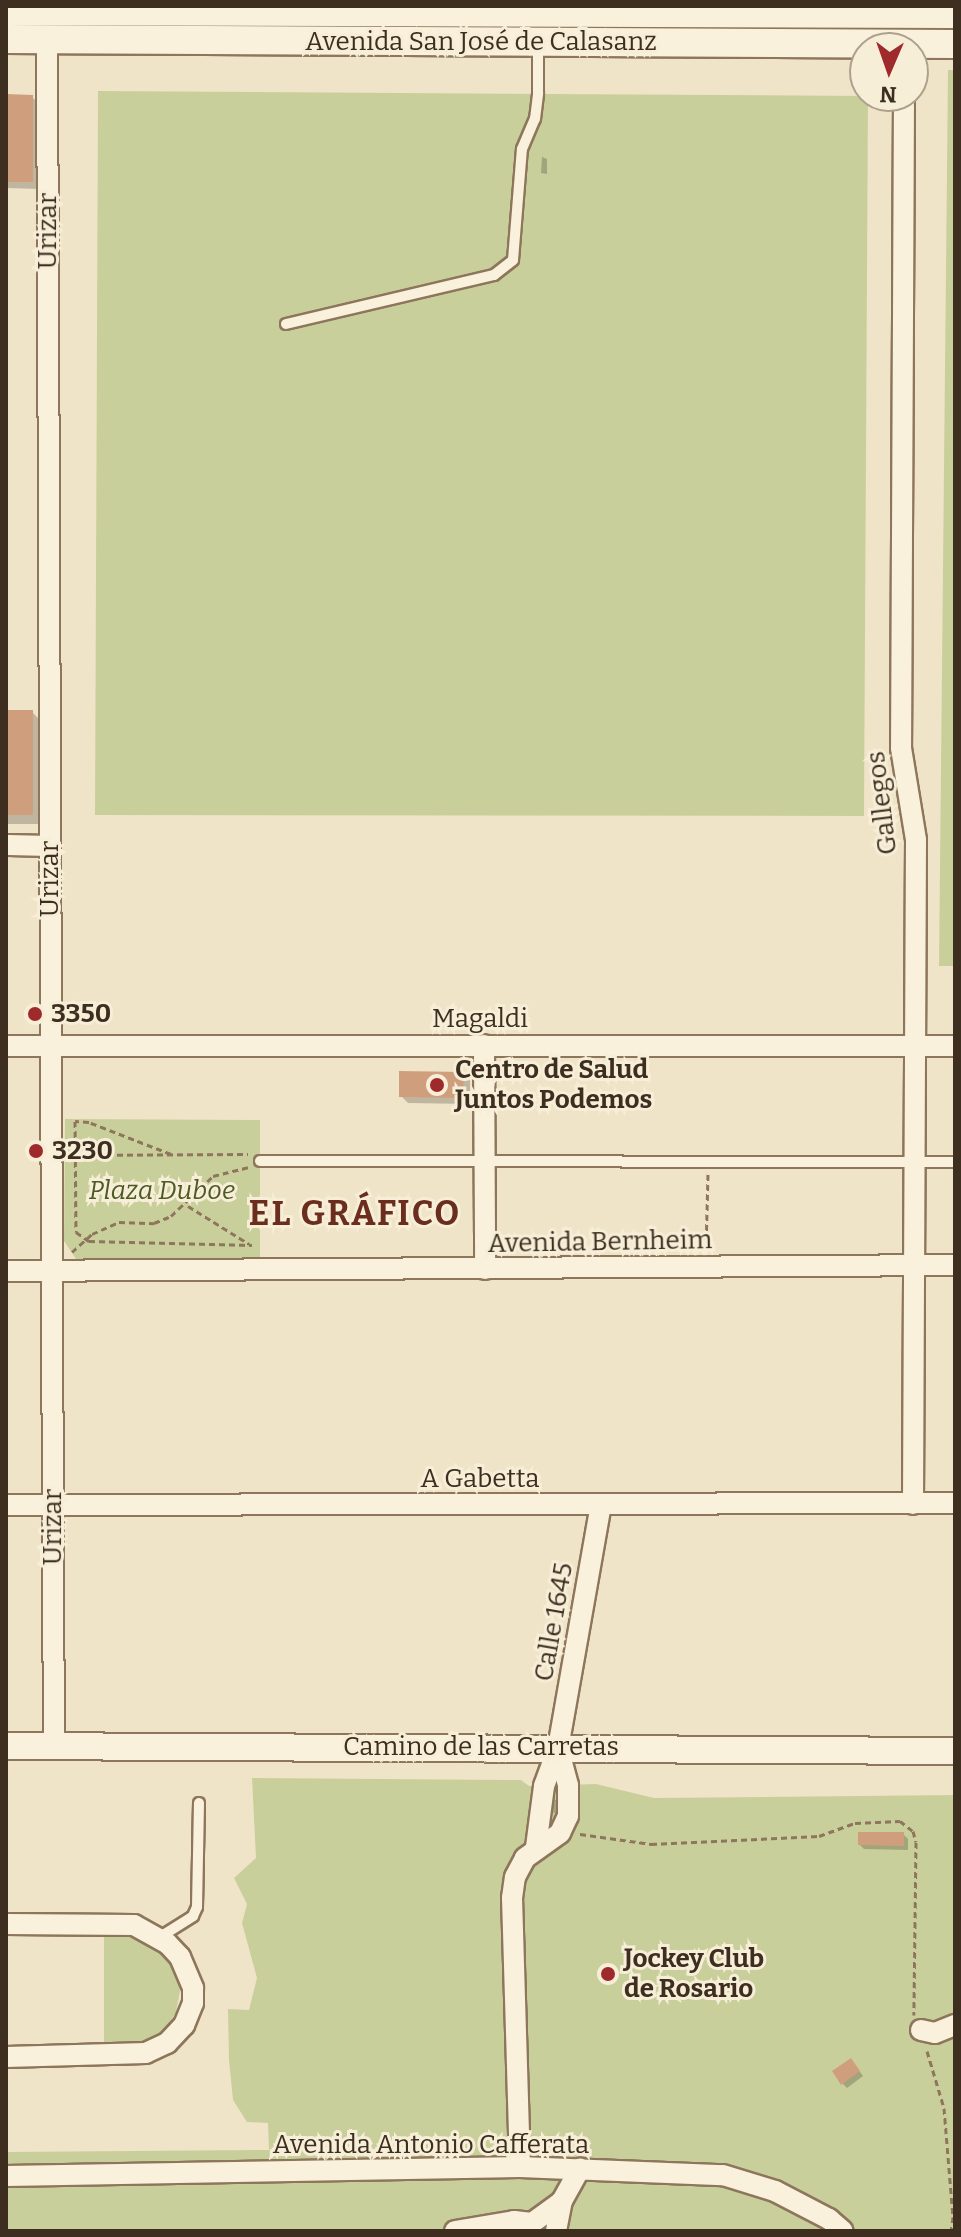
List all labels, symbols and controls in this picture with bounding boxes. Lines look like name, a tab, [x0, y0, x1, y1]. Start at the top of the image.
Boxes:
street label: Avenida San José de Calasanz	[305, 26, 657, 58]
north arrow	[849, 32, 929, 112]
text: N	[879, 81, 897, 108]
street label: Urizar	[32, 193, 64, 269]
street label: Gallegos	[860, 750, 904, 856]
street label: Urizar	[34, 841, 66, 917]
place label: 3350	[51, 998, 111, 1030]
street label: Magaldi	[432, 1003, 528, 1035]
marker: 3350	[26, 1005, 44, 1023]
place label: Centro de Salud Juntos Podemos	[455, 1054, 652, 1116]
marker: Centro de Salud Juntos Podemos	[426, 1074, 448, 1096]
place label: 3230	[52, 1135, 113, 1167]
marker: 3230	[27, 1142, 45, 1160]
park label: Plaza Duboe	[89, 1175, 235, 1207]
district label: EL GRÁFICO	[249, 1194, 461, 1234]
street label: Avenida Bernheim	[487, 1224, 713, 1260]
street label: A Gabetta	[421, 1463, 539, 1495]
street label: Urizar	[37, 1489, 69, 1565]
street label: Calle 1645	[528, 1560, 580, 1684]
street label: Camino de las Carretas	[343, 1731, 619, 1763]
place label: Jockey Club de Rosario	[624, 1943, 764, 2004]
marker: Jockey Club de Rosario	[599, 1965, 617, 1983]
street label: Avenida Antonio Cafferata	[273, 2129, 589, 2161]

